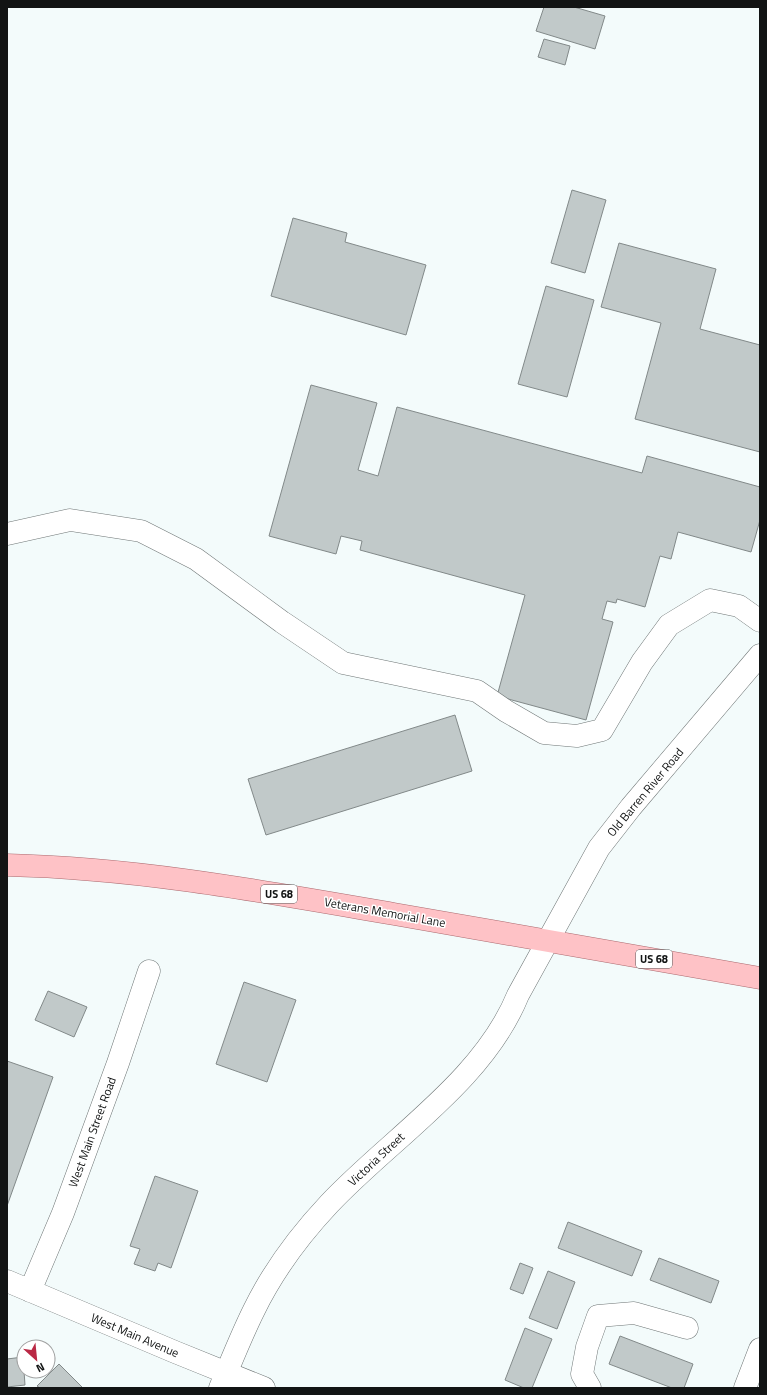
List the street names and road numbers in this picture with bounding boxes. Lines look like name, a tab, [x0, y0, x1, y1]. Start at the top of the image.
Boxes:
street label: Old Barren River Road	[602, 743, 688, 841]
road number: US 68	[261, 885, 297, 903]
street label: Veterans Memorial Lane	[323, 892, 447, 932]
road number: US 68	[636, 950, 672, 968]
street label: West Main Street Road	[63, 1074, 121, 1190]
street label: Victoria Street	[343, 1127, 409, 1190]
street label: West Main Avenue	[88, 1308, 182, 1362]

